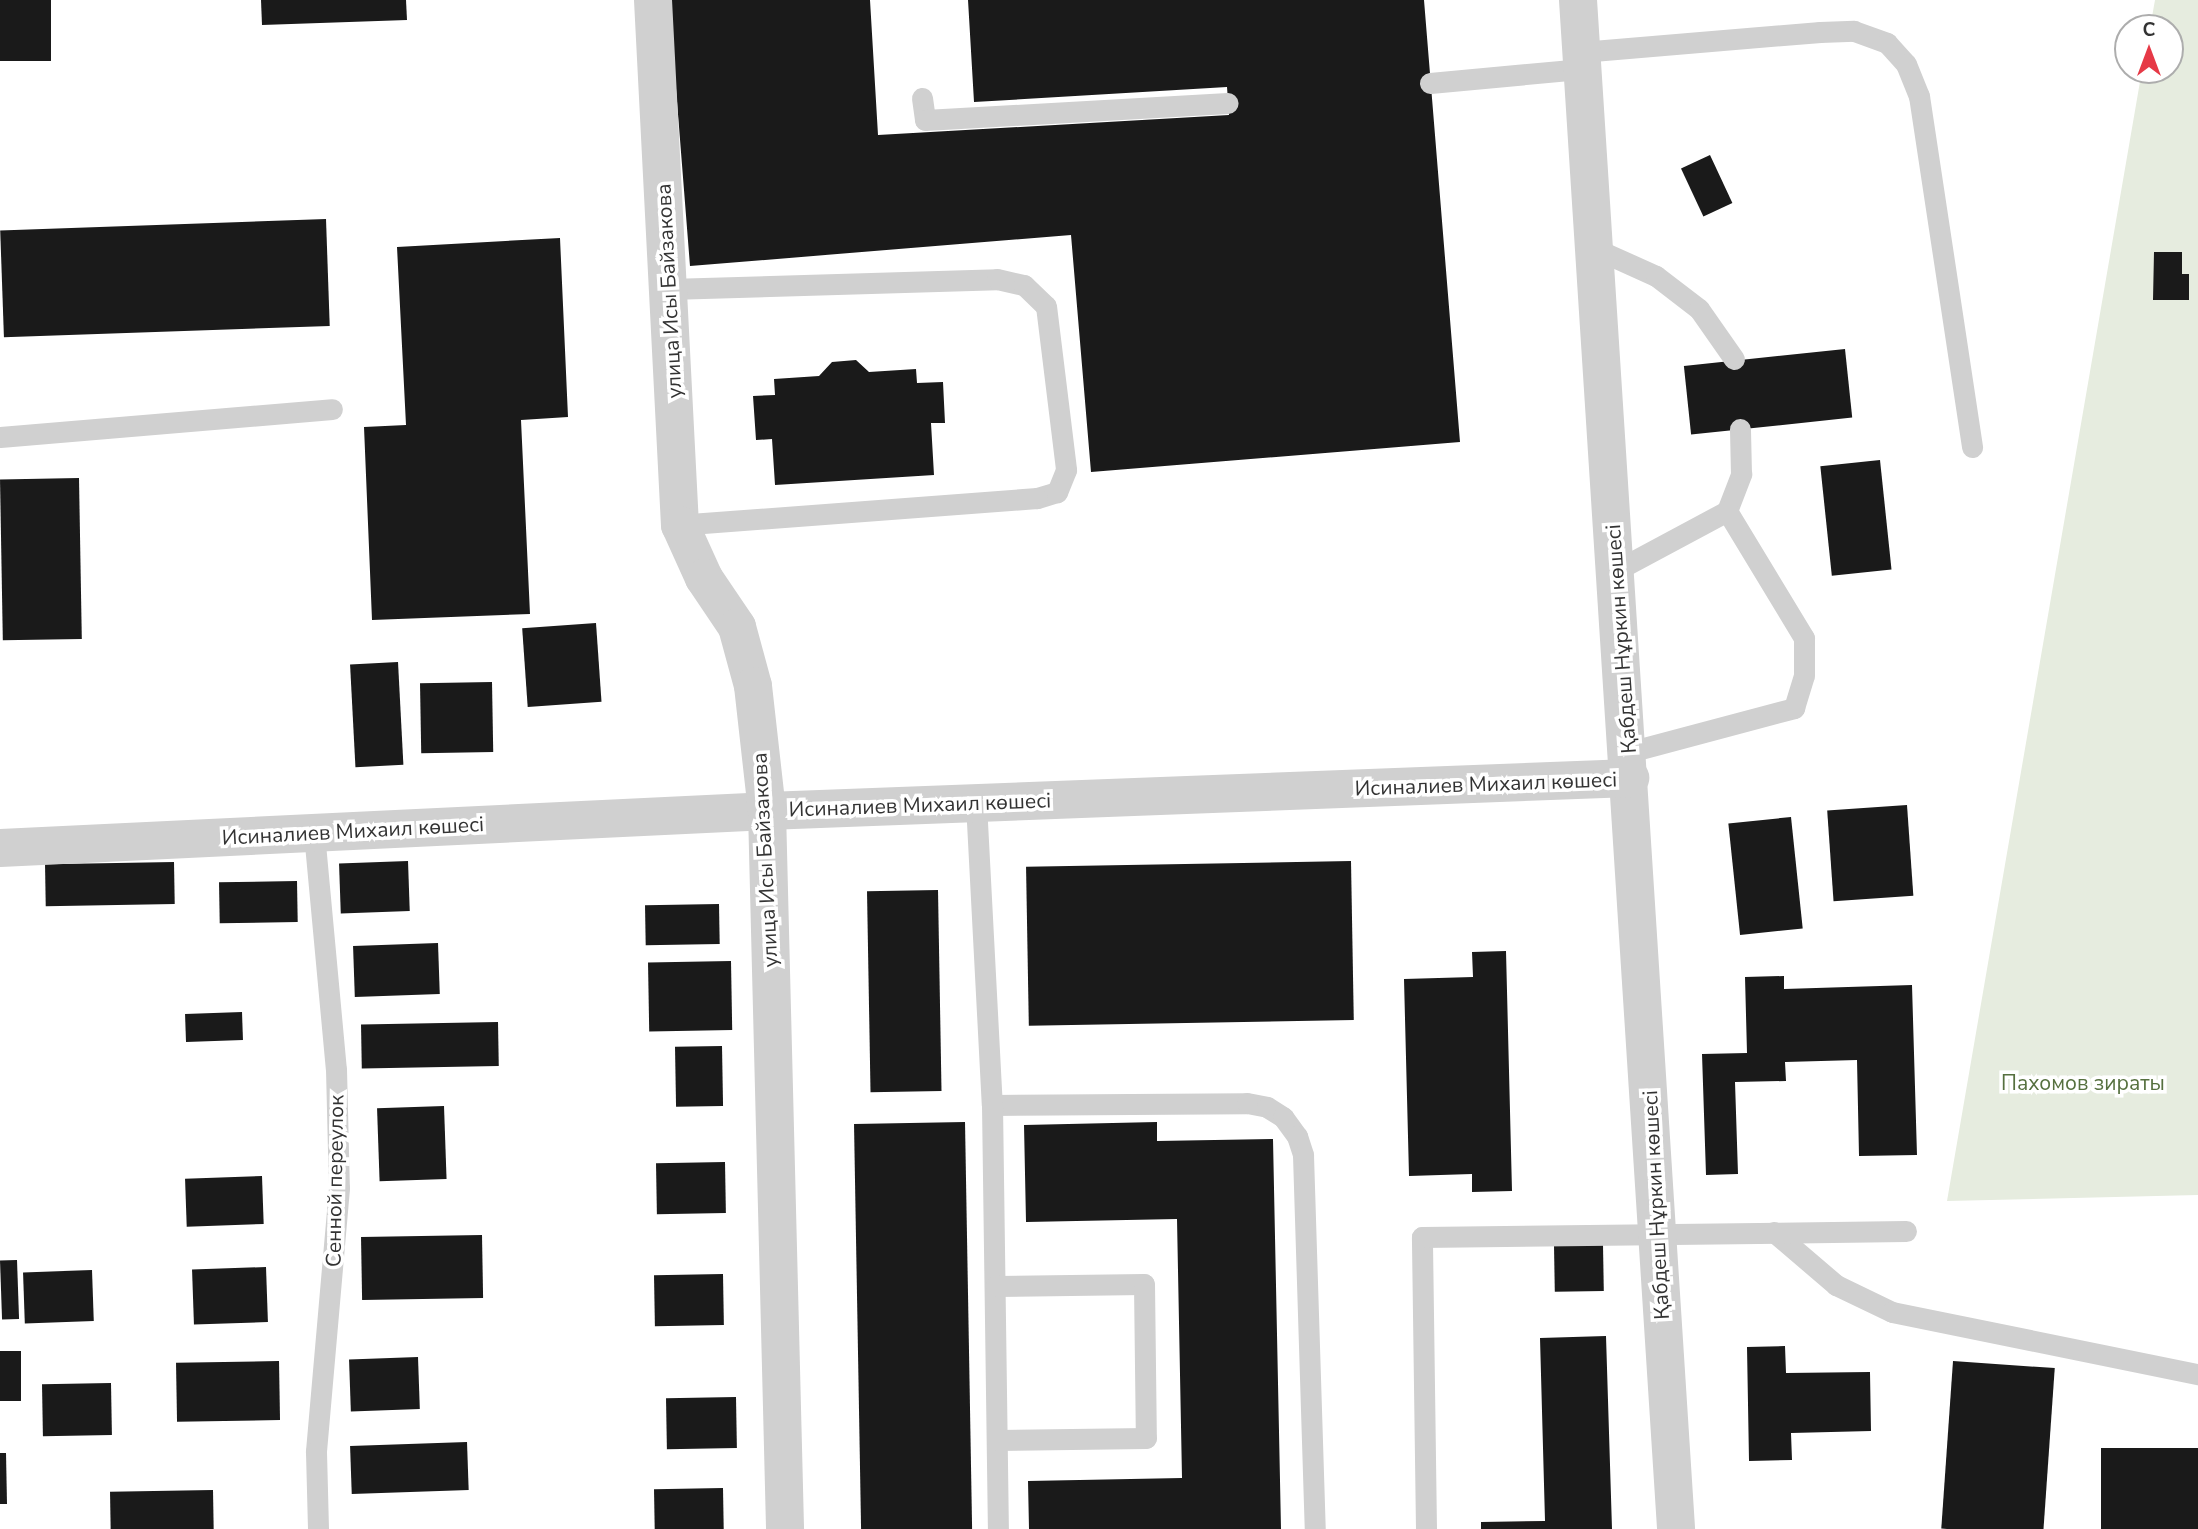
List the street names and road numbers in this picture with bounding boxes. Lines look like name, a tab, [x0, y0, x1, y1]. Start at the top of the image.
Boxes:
street label: улица Исы Байзакова	[651, 183, 687, 399]
street label: Қабдеш Нұркин көшесі	[1600, 524, 1642, 754]
street label: улица Исы Байзакова	[747, 752, 783, 968]
street label: Исиналиев Михаил көшесі	[1354, 767, 1618, 801]
street label: Исиналиев Михаил көшесі	[788, 788, 1052, 822]
street label: Исиналиев Михаил көшесі	[221, 812, 485, 850]
street label: Қабдеш Нұркин көшесі	[1637, 1090, 1675, 1320]
street label: Сенной переулок	[321, 1095, 349, 1267]

